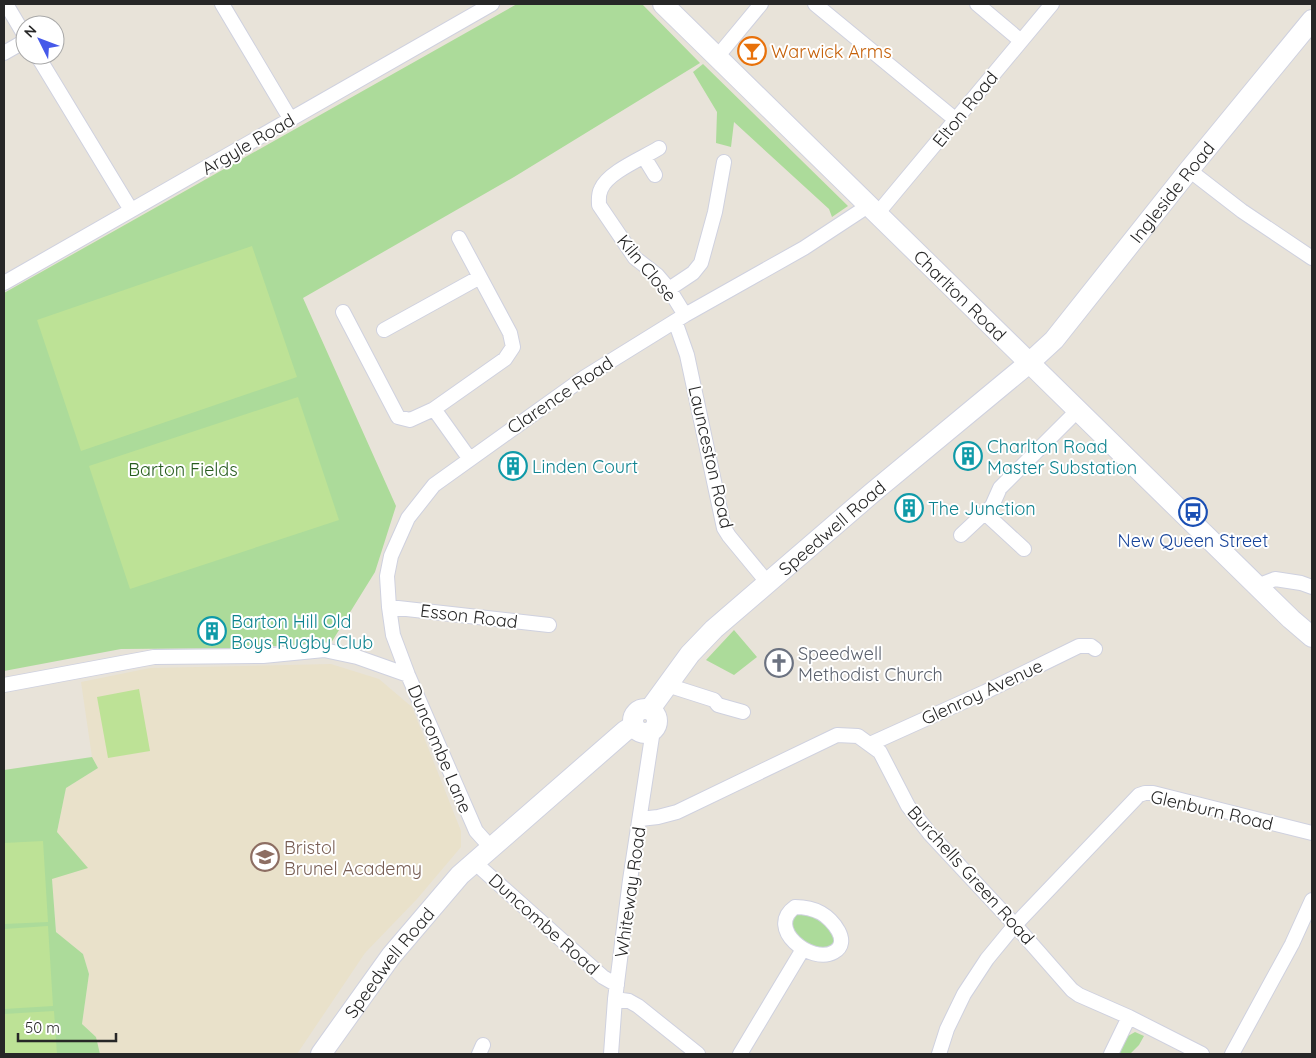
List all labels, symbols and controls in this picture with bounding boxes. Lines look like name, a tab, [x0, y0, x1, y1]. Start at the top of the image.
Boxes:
north arrow	[15, 15, 65, 65]
text: N	[20, 21, 40, 41]
bar icon: Warwick Arms	[737, 36, 767, 66]
place label: Warwick Arms	[771, 40, 892, 63]
street label: Elton Road	[927, 66, 1003, 152]
street label: Argyle Road	[197, 108, 299, 180]
street label: Ingleside Road	[1124, 137, 1219, 247]
street label: Kiln Close	[612, 230, 682, 306]
street label: Charlton Road	[909, 245, 1011, 346]
street label: Clarence Road	[503, 351, 617, 439]
street label: Launceston Road	[683, 383, 739, 531]
place label: Charlton Road Master Substation	[987, 435, 1137, 479]
building icon: Charlton Road Master Substation	[953, 441, 983, 471]
building icon: Linden Court	[498, 451, 528, 481]
place label: Linden Court	[532, 455, 638, 478]
park label: Barton Fields	[128, 458, 238, 481]
street label: Speedwell Road	[773, 475, 890, 580]
building icon: The Junction	[894, 493, 924, 523]
place label: The Junction	[928, 497, 1036, 520]
bus stop icon: New Queen Street	[1178, 497, 1208, 527]
place label: New Queen Street	[1118, 529, 1268, 552]
street label: Esson Road	[419, 599, 519, 633]
place label: Barton Hill Old Boys Rugby Club	[231, 610, 373, 654]
building icon: Barton Hill Old Boys Rugby Club	[197, 616, 227, 646]
place label: Speedwell Methodist Church	[798, 642, 943, 686]
church icon: Speedwell Methodist Church	[764, 648, 794, 678]
street label: Glenroy Avenue	[918, 654, 1046, 730]
street label: Duncombe Lane	[403, 681, 477, 817]
street label: Glenburn Road	[1148, 785, 1276, 835]
street label: Burchells Green Road	[902, 801, 1040, 949]
street label: Whiteway Road	[609, 825, 651, 959]
place label: Bristol Brunel Academy	[284, 836, 422, 880]
school or university icon: Bristol Brunel Academy	[250, 842, 280, 872]
street label: Duncombe Road	[484, 868, 604, 980]
street label: Speedwell Road	[339, 902, 439, 1022]
scale bar	[18, 1010, 115, 1042]
text: 50 m	[25, 1018, 60, 1037]

